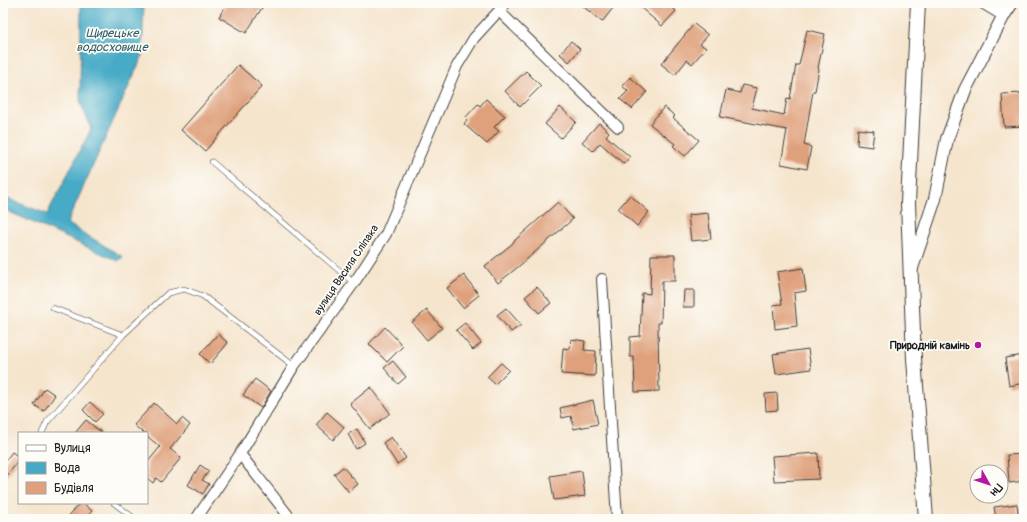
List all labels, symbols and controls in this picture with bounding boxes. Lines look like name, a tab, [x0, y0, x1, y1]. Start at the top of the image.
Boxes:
water label: Щирецьке водосховище	[76, 26, 149, 55]
street label: вулиця Василя Сліпака	[311, 222, 381, 318]
place label: Природній камінь	[890, 339, 970, 352]
marker: Природній камінь	[973, 340, 983, 350]
legend	[18, 432, 148, 504]
text: Вулиця	[54, 441, 91, 456]
text: Вода	[54, 461, 80, 476]
north arrow	[969, 464, 1009, 504]
text: Будівля	[54, 481, 94, 496]
text: Пн	[987, 481, 1005, 499]

